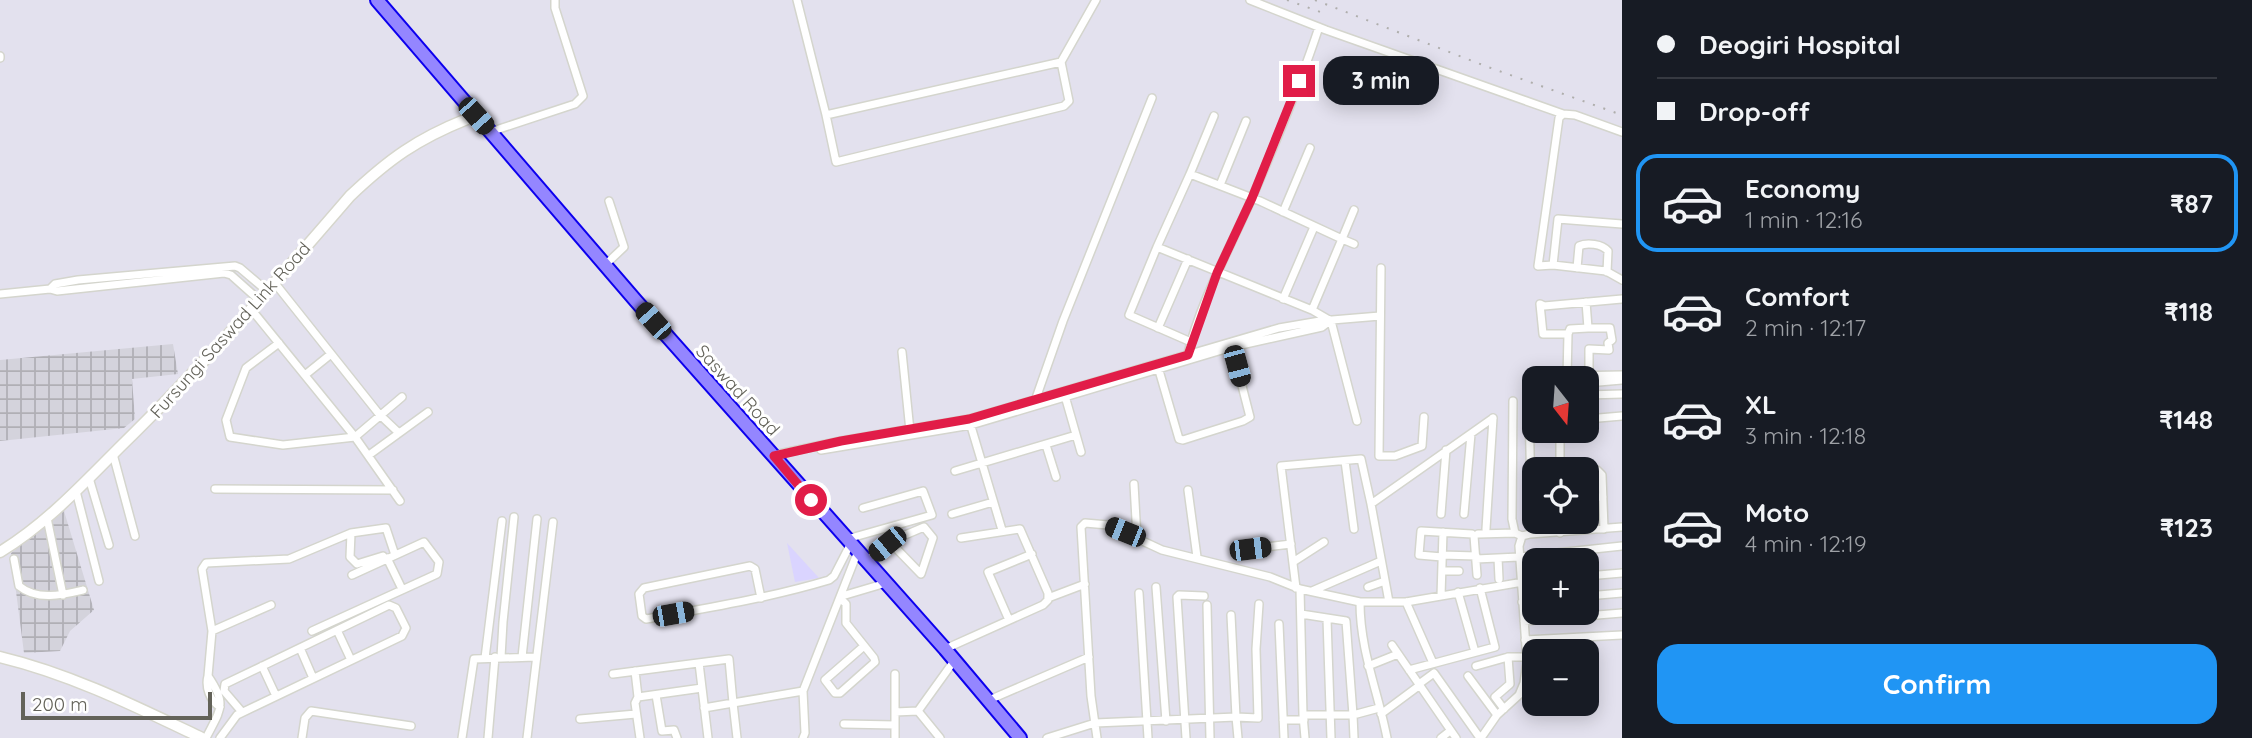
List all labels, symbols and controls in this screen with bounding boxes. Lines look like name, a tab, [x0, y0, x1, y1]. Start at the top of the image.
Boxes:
text: Deogiri Hospital	[1699, 28, 1901, 61]
callout: 3 min	[1324, 56, 1439, 106]
route end	[1283, 65, 1315, 97]
text: 3 min	[1351, 66, 1411, 95]
car	[455, 93, 498, 139]
text: Drop-off	[1699, 95, 1810, 128]
icon: car	[1661, 172, 1724, 235]
text: Economy	[1745, 172, 1860, 205]
text: ₹87	[2170, 187, 2213, 220]
text: 1 min · 12:16	[1745, 205, 1862, 234]
street label: Fursungi Saswad Link Road	[145, 237, 315, 423]
icon: car	[1661, 280, 1724, 343]
text: Comfort	[1745, 280, 1850, 313]
text: ₹118	[2164, 295, 2213, 328]
car	[632, 298, 675, 344]
text: 2 min · 12:17	[1745, 313, 1866, 342]
street label: Saswad Road	[691, 340, 785, 440]
car	[1222, 343, 1253, 389]
north arrow	[1522, 366, 1600, 443]
map controls	[1522, 366, 1599, 716]
icon: car	[1661, 388, 1724, 451]
text: XL	[1745, 388, 1777, 421]
text: ₹148	[2159, 403, 2213, 436]
text: 3 min · 12:18	[1745, 421, 1866, 450]
button: locate	[1522, 457, 1599, 534]
route start	[795, 484, 827, 516]
icon: car	[1661, 496, 1724, 559]
text: Moto	[1745, 496, 1809, 529]
text: ₹123	[2160, 511, 2213, 544]
car	[1102, 514, 1149, 550]
car	[865, 523, 910, 565]
text: 4 min · 12:19	[1745, 529, 1867, 558]
car	[1228, 536, 1273, 562]
button: +	[1522, 548, 1599, 625]
car	[651, 600, 696, 628]
button: −	[1522, 639, 1599, 716]
button: Confirm	[1657, 644, 2217, 724]
scale bar	[21, 689, 212, 721]
text: 200 m	[32, 692, 88, 716]

